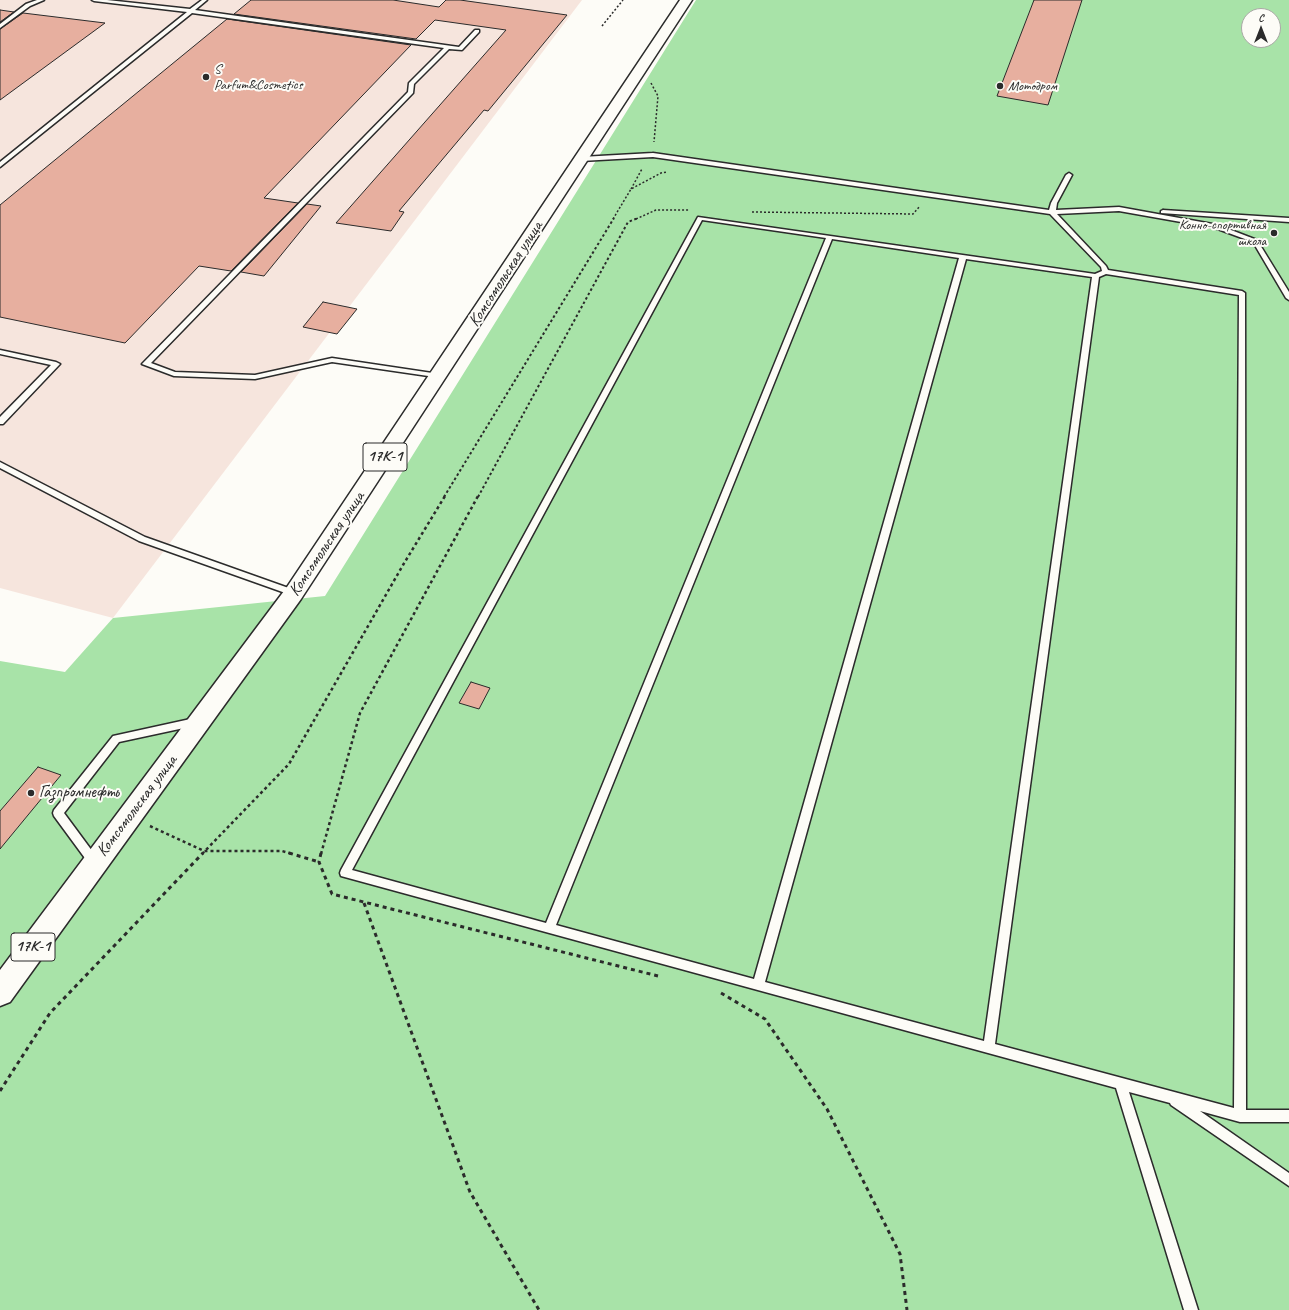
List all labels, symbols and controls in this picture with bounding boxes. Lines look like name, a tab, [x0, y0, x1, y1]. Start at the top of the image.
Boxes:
north arrow	[1241, 8, 1281, 48]
text: С	[1258, 10, 1264, 24]
place label: S Parfum&Cosmetics	[214, 61, 303, 94]
marker: S Parfum&Cosmetics	[201, 72, 211, 82]
place label: Мотодром	[1008, 78, 1057, 94]
marker: Мотодром	[995, 81, 1005, 91]
street label: Комсомольская улица	[464, 217, 548, 331]
place label: Конно-спортивная школа	[1179, 217, 1266, 250]
marker: Конно-спортивная школа	[1269, 228, 1279, 238]
road number: 17К-1	[363, 443, 407, 471]
street label: Комсомольская улица	[285, 488, 369, 600]
street label: Комсомольская улица	[92, 751, 182, 861]
place label: Газпромнефть	[39, 783, 119, 803]
marker: Газпромнефть	[26, 788, 36, 798]
road number: 17К-1	[11, 933, 55, 961]

